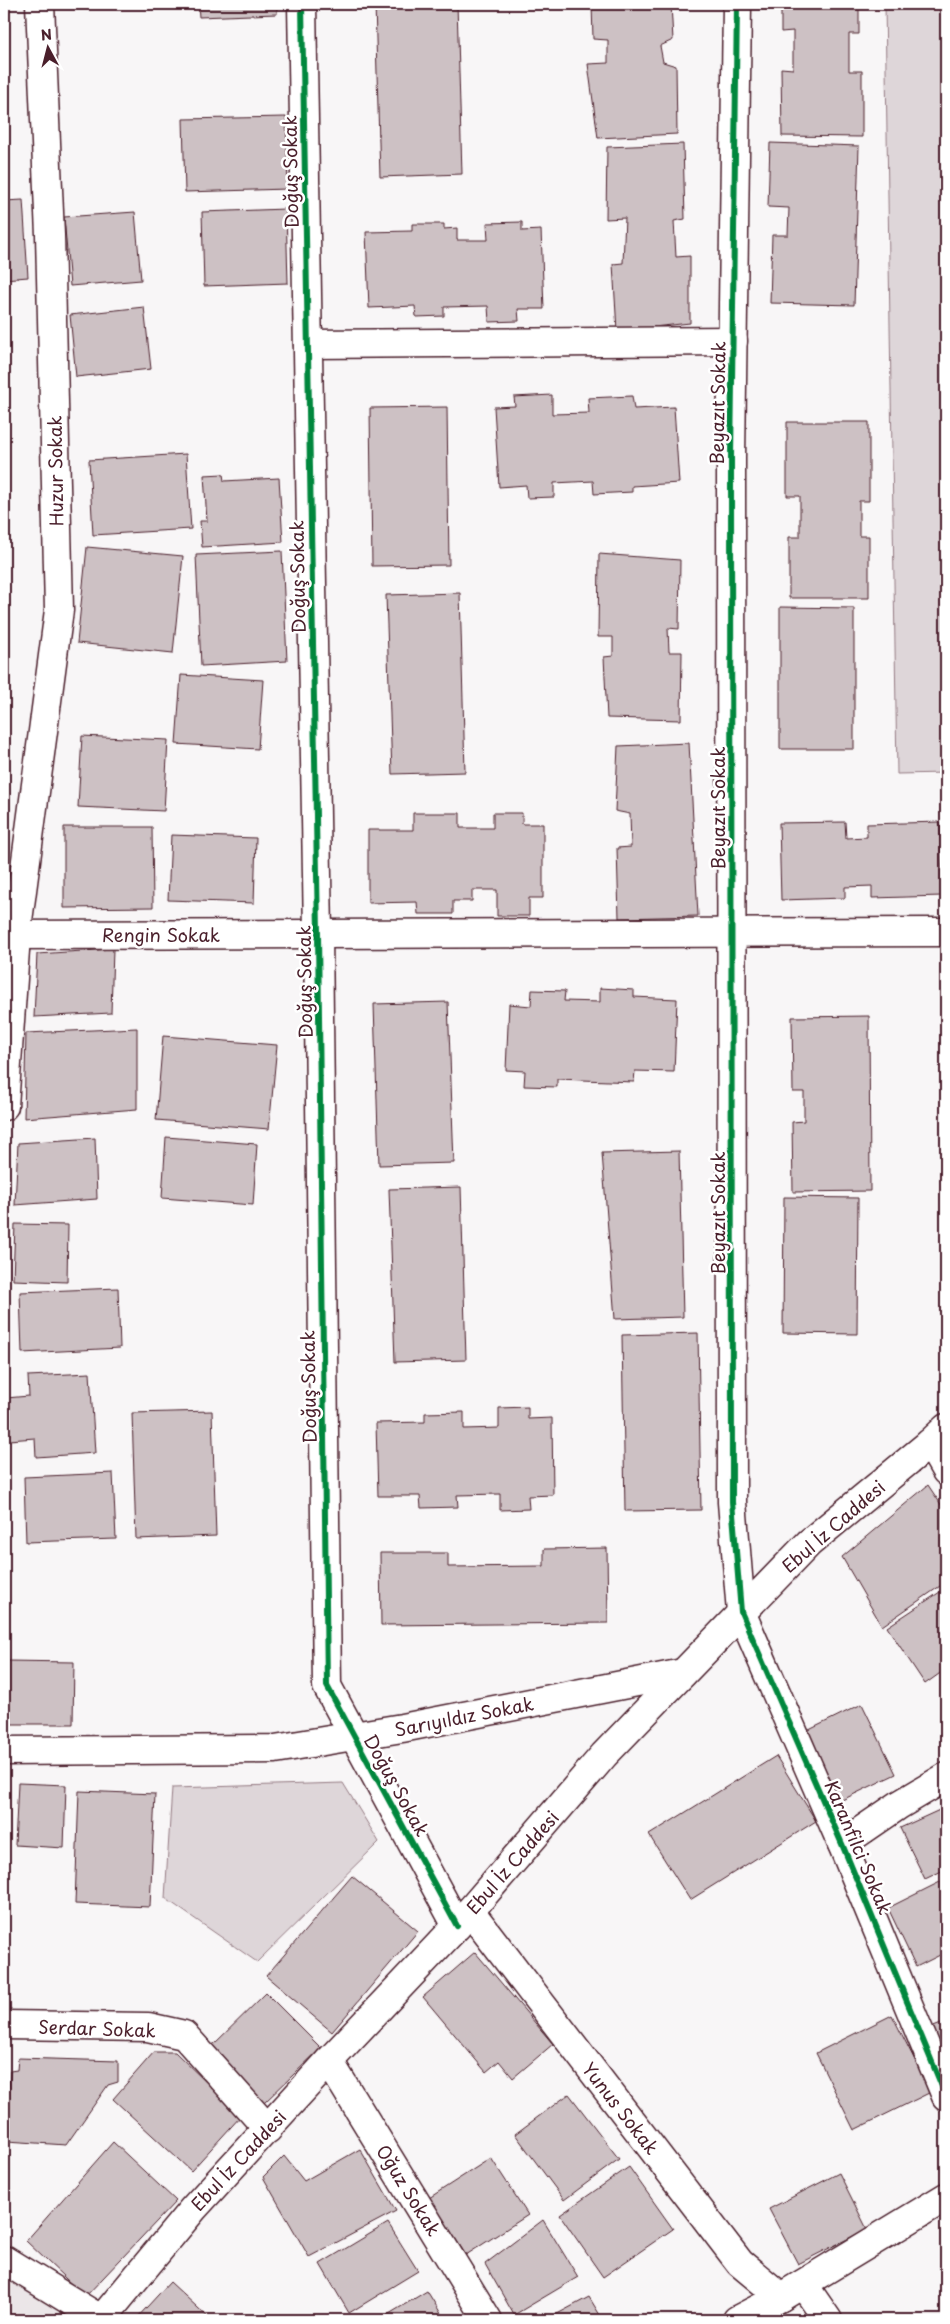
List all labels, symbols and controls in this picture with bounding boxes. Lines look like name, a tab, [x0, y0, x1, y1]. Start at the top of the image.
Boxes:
north arrow	[22, 22, 72, 72]
text: N	[40, 24, 53, 46]
street label: Doğuş Sokak	[276, 115, 304, 229]
street label: Beyazıt Sokak	[702, 341, 732, 465]
street label: Huzur Sokak	[41, 415, 69, 527]
street label: Doğuş Sokak	[283, 520, 311, 634]
street label: Beyazıt Sokak	[704, 746, 731, 870]
street label: Rengin Sokak	[102, 921, 220, 948]
street label: Doğuş Sokak	[290, 925, 318, 1039]
street label: Beyazıt Sokak	[704, 1151, 731, 1275]
street label: Doğuş Sokak	[294, 1330, 322, 1444]
street label: Ebul İz Caddesi	[775, 1473, 891, 1579]
street label: Sarıyıldız Sokak	[392, 1689, 536, 1743]
street label: Doğuş Sokak	[358, 1729, 436, 1841]
street label: Karanfilci Sokak	[819, 1776, 899, 1918]
street label: Ebul İz Caddesi	[459, 1804, 565, 1920]
street label: Serdar Sokak	[38, 2012, 156, 2044]
street label: Yunus Sokak	[576, 2056, 666, 2160]
street label: Ebul İz Caddesi	[184, 2104, 292, 2216]
street label: Oğuz Sokak	[370, 2139, 448, 2241]

